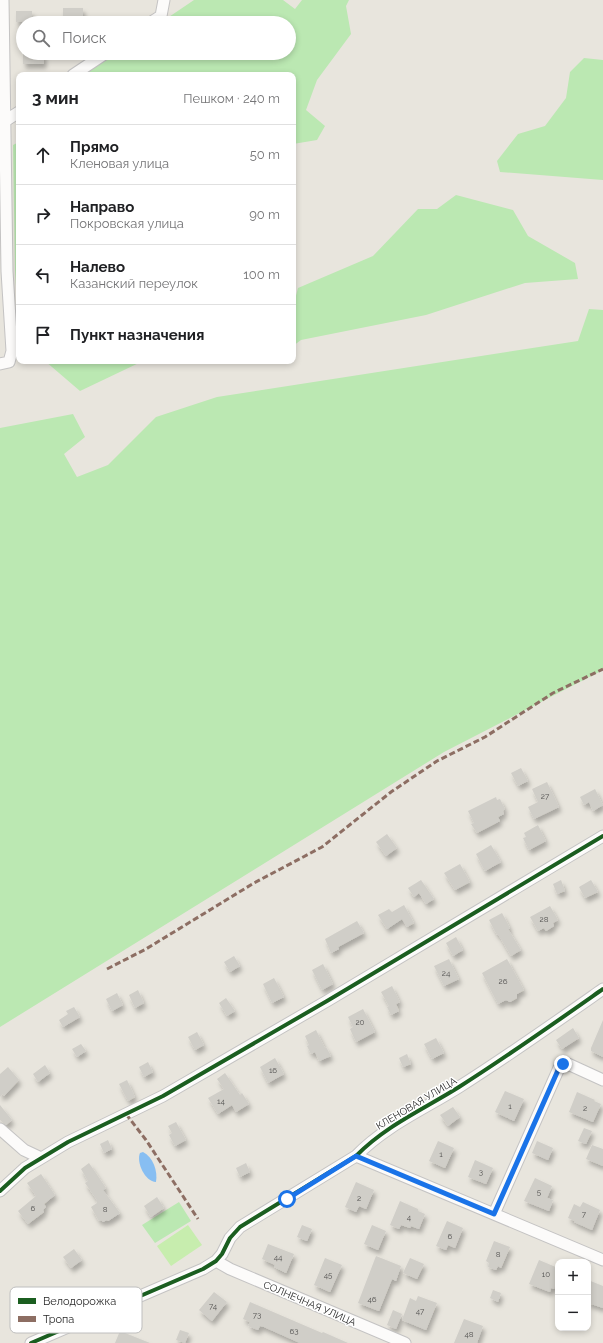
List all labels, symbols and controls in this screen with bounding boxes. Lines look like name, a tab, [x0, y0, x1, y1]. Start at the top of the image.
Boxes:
search box	[16, 16, 296, 60]
icon: search	[30, 27, 52, 49]
text: Поиск	[62, 29, 107, 47]
text: 3 мин	[32, 88, 79, 108]
text: Пешком · 240 m	[183, 91, 280, 106]
text: Прямо	[70, 138, 119, 156]
icon: ahead	[32, 144, 54, 166]
text: 50 m	[250, 147, 280, 162]
text: Кленовая улица	[70, 156, 169, 171]
text: Направо	[70, 198, 134, 216]
icon: right	[32, 204, 54, 226]
text: 90 m	[249, 207, 280, 222]
text: Покровская улица	[70, 216, 184, 231]
text: Налево	[70, 258, 125, 276]
icon: left	[32, 264, 54, 286]
text: 100 m	[243, 267, 280, 282]
text: Казанский переулок	[70, 276, 198, 291]
icon: arrive	[32, 324, 54, 346]
text: Пункт назначения	[70, 326, 204, 344]
house number: 27	[541, 791, 550, 801]
house number: 28	[540, 914, 549, 924]
house number: 24	[442, 968, 451, 978]
house number: 26	[499, 976, 508, 986]
house number: 20	[355, 1017, 365, 1027]
route end	[554, 1055, 572, 1073]
house number: 16	[269, 1065, 277, 1075]
street label: КЛЕНОВАЯ УЛИЦА	[374, 1075, 459, 1132]
house number: 14	[217, 1096, 226, 1106]
house number: 1	[508, 1101, 512, 1111]
house number: 2	[583, 1103, 587, 1113]
house number: 1	[439, 1149, 443, 1159]
house number: 3	[479, 1167, 483, 1177]
house number: 5	[537, 1187, 542, 1197]
route start	[278, 1190, 296, 1208]
house number: 2	[357, 1193, 361, 1203]
house number: 6	[31, 1203, 36, 1213]
house number: 8	[103, 1204, 108, 1214]
house number: 7	[582, 1209, 587, 1219]
house number: 4	[407, 1212, 412, 1222]
house number: 6	[448, 1231, 453, 1241]
house number: 8	[496, 1249, 501, 1259]
house number: 44	[274, 1252, 283, 1262]
map controls	[555, 1259, 591, 1331]
button: +	[555, 1259, 591, 1295]
house number: 10	[542, 1269, 550, 1279]
house number: 45	[324, 1270, 333, 1280]
street label: СОЛНЕЧНАЯ УЛИЦА	[262, 1279, 358, 1328]
legend	[10, 1287, 142, 1333]
house number: 46	[367, 1294, 377, 1304]
text: Велодорожка	[43, 1295, 116, 1308]
button: −	[555, 1295, 591, 1331]
house number: 74	[209, 1301, 218, 1311]
house number: 47	[416, 1306, 425, 1316]
house number: 73	[253, 1310, 261, 1320]
text: Тропа	[43, 1313, 74, 1326]
house number: 63	[289, 1326, 299, 1336]
house number: 48	[464, 1329, 474, 1339]

